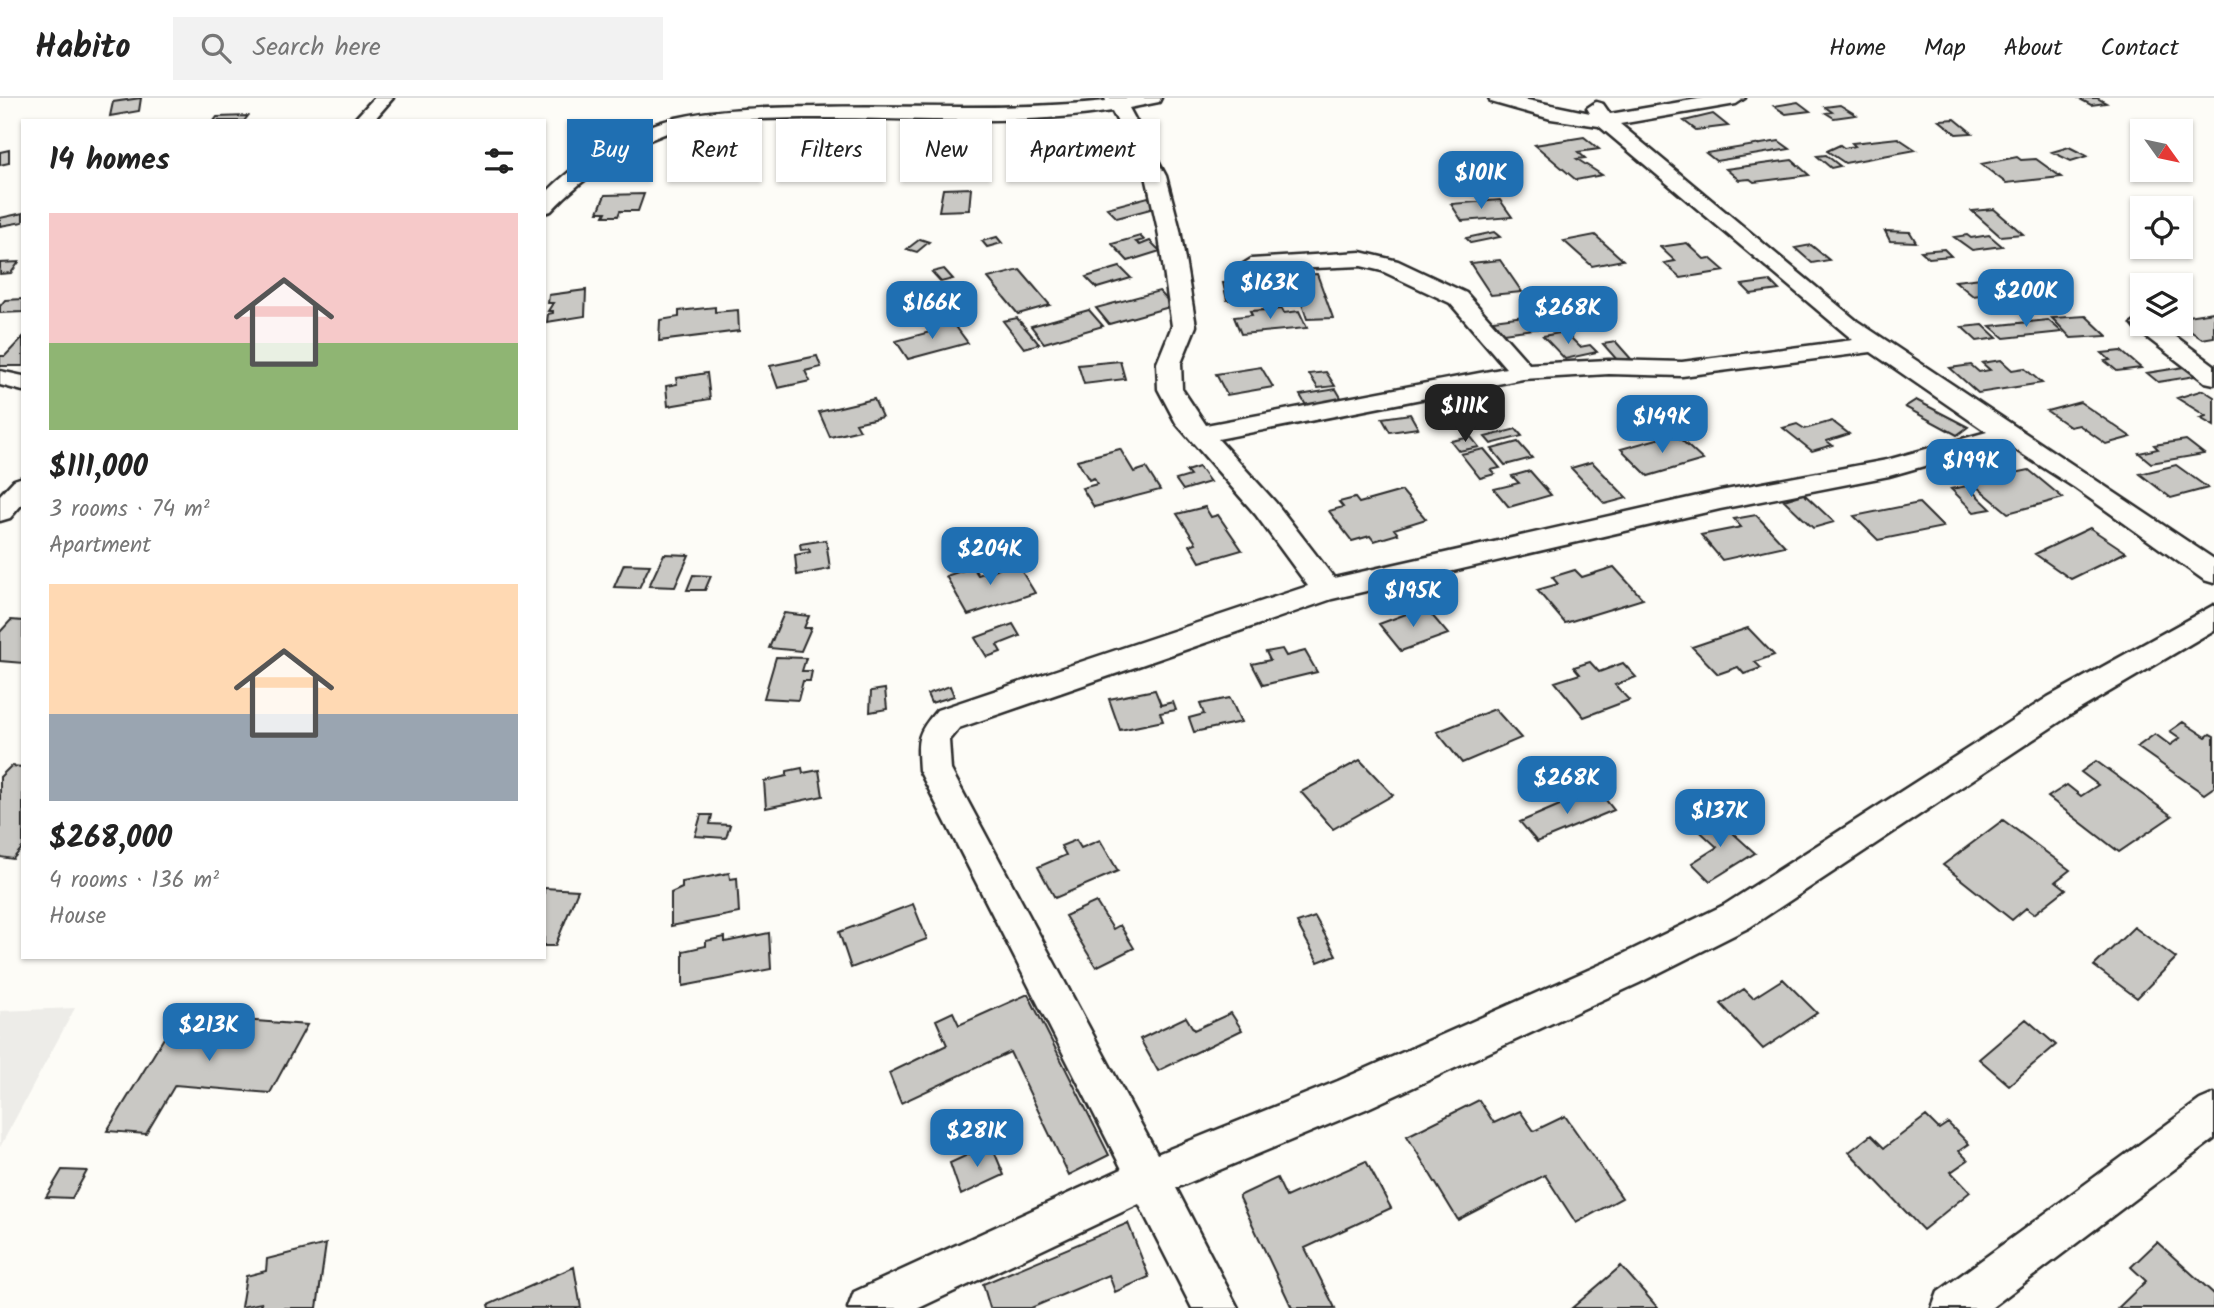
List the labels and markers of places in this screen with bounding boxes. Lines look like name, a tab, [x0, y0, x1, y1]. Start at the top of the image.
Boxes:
pin: $101K	[1432, 152, 1530, 211]
pin: $163K	[1221, 262, 1319, 321]
pin: $200K	[1977, 270, 2075, 329]
pin: $166K	[883, 282, 981, 341]
pin: $268K	[1519, 286, 1617, 346]
pin: $111K	[1416, 384, 1514, 444]
pin: $149K	[1613, 396, 1711, 455]
pin: $199K	[1922, 440, 2020, 499]
pin: $204K	[941, 528, 1039, 587]
pin: $195K	[1364, 570, 1462, 629]
pin: $268K	[1518, 756, 1616, 816]
pin: $137K	[1671, 790, 1769, 849]
pin: $213K	[160, 1004, 258, 1063]
pin: $281K	[928, 1110, 1026, 1169]

